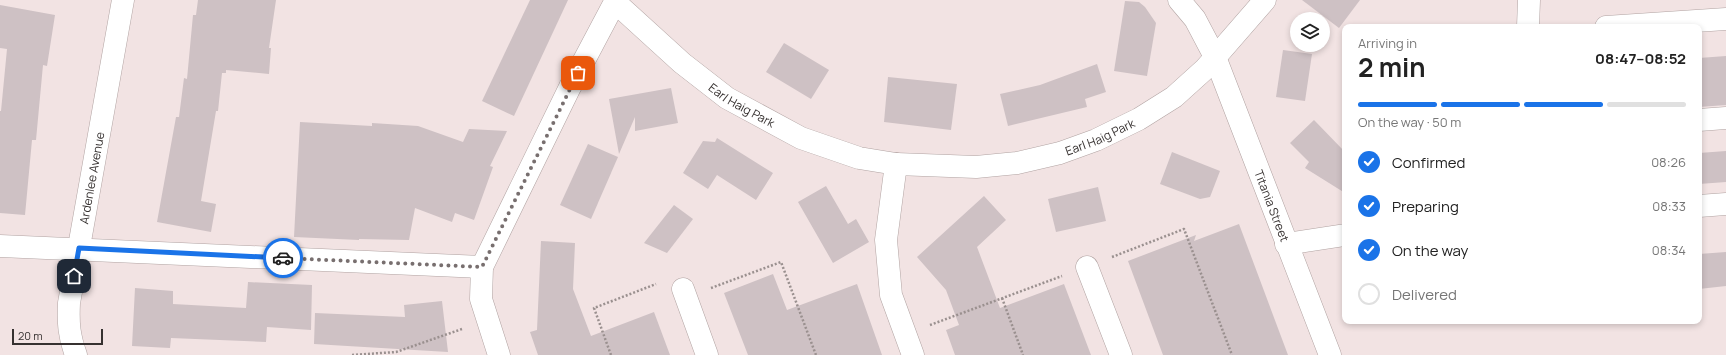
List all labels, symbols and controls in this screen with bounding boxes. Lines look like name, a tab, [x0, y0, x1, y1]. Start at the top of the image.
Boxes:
map controls	[1290, 12, 1330, 52]
button: layers	[1290, 12, 1330, 52]
text: Arriving in	[1358, 34, 1417, 52]
text: 08:47–08:52	[1595, 48, 1686, 69]
text: 2 min	[1358, 49, 1426, 85]
pin	[561, 56, 595, 90]
icon: bag	[567, 62, 589, 84]
street label: Earl Haig Park	[705, 79, 779, 131]
text: On the way · 50 m	[1358, 113, 1461, 131]
street label: Earl Haig Park	[1063, 114, 1138, 159]
street label: Ardenlee Avenue	[75, 130, 108, 225]
icon: check	[1358, 151, 1380, 173]
text: Confirmed	[1392, 152, 1465, 173]
text: 08:26	[1651, 153, 1686, 171]
street label: Titania Street	[1251, 167, 1294, 244]
icon: check	[1358, 195, 1380, 217]
text: Preparing	[1392, 196, 1459, 217]
text: 08:33	[1652, 197, 1686, 215]
courier	[263, 238, 303, 278]
icon: check	[1358, 239, 1380, 261]
text: On the way	[1392, 240, 1468, 261]
text: 08:34	[1652, 241, 1686, 259]
icon: car	[272, 247, 294, 269]
pin	[57, 259, 91, 293]
icon: home	[63, 265, 85, 287]
text: Delivered	[1392, 284, 1457, 305]
scale bar	[12, 327, 103, 346]
text: 20 m	[18, 328, 43, 343]

